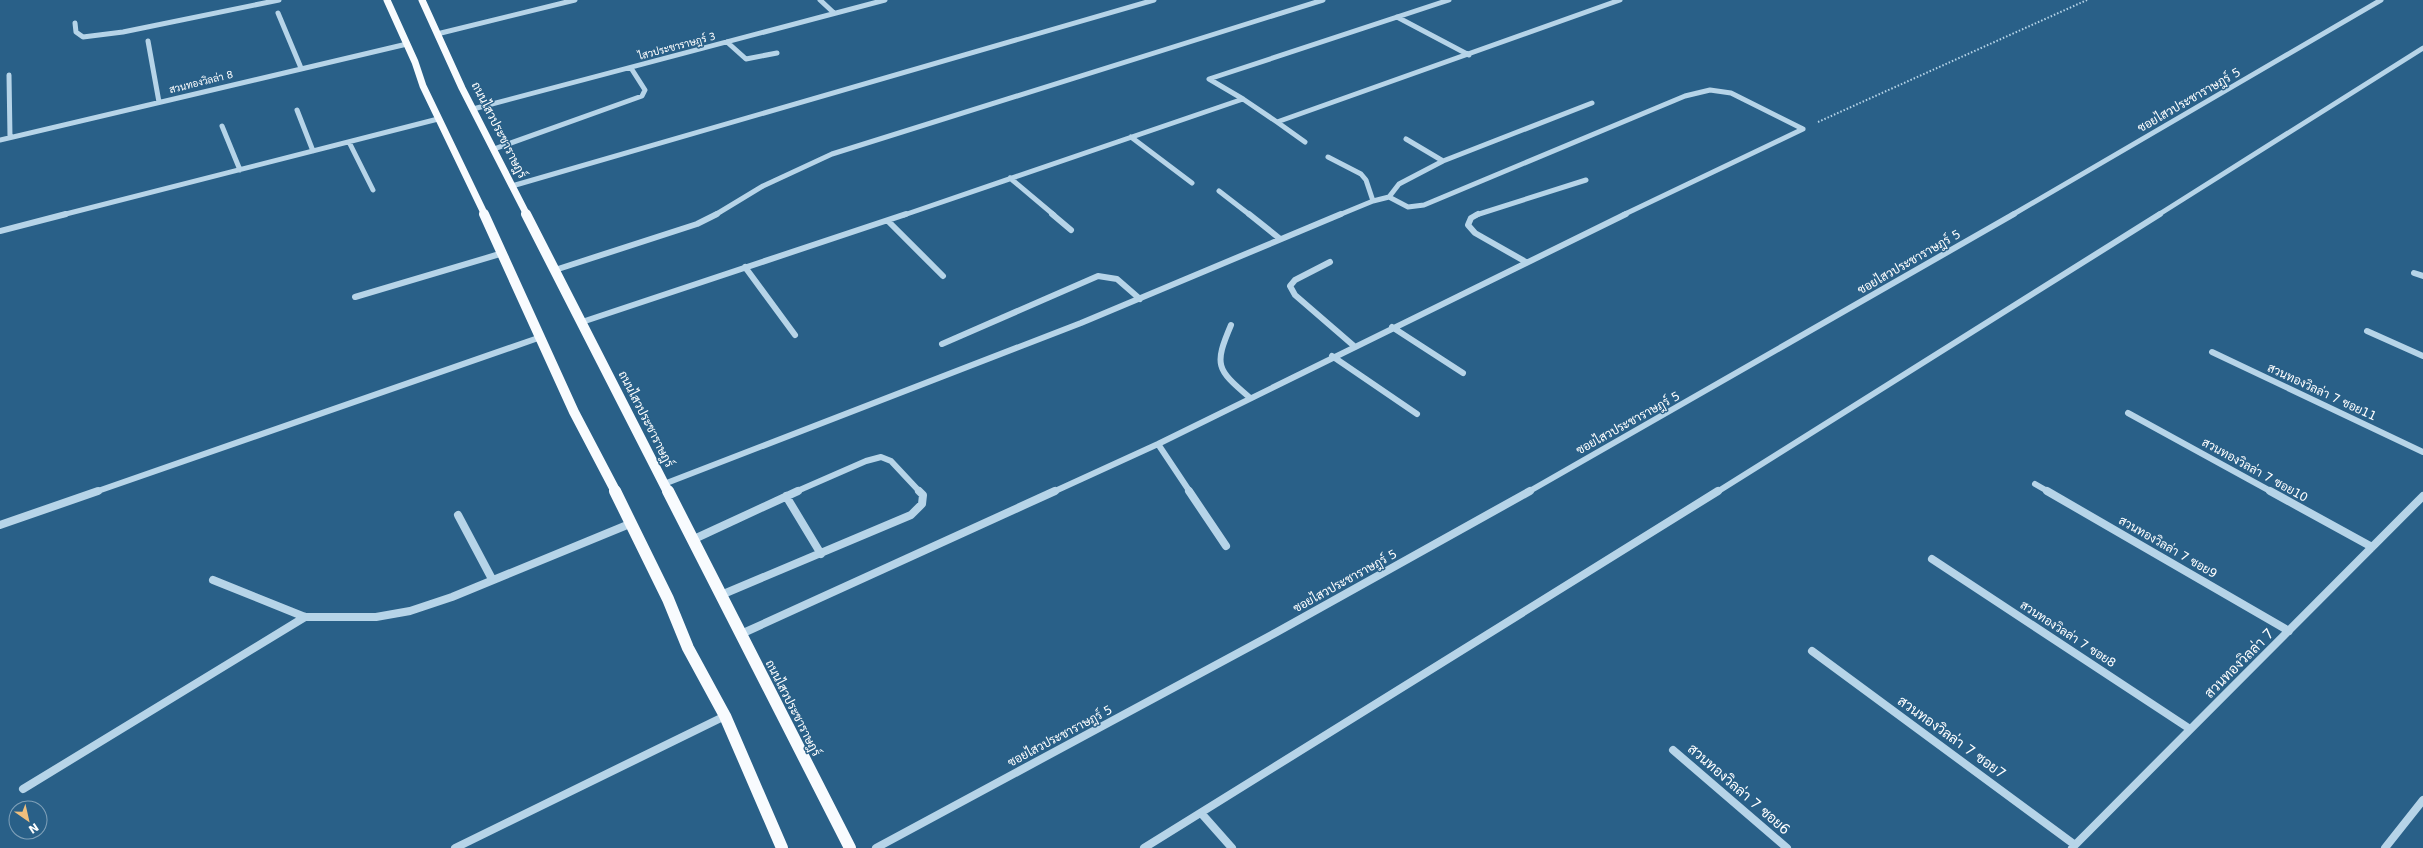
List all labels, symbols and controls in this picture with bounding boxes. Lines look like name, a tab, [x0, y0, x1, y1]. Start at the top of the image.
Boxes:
street label: ไสวประชาราษฎร์ 3	[636, 28, 717, 64]
street label: ซอยไสวประชาราษฎร์ 5	[2135, 64, 2243, 136]
street label: สวนทองวิลล่า 8	[168, 68, 234, 95]
street label: ถนนไสวประชาราษฎร์	[468, 79, 530, 181]
street label: ซอยไสวประชาราษฎร์ 5	[1855, 226, 1963, 298]
street label: สวนทองวิลล่า 7 ซอย11	[2265, 361, 2379, 423]
street label: ถนนไสวประชาราษฎร์	[615, 368, 677, 470]
street label: ซอยไสวประชาราษฎร์ 5	[1573, 388, 1683, 458]
street label: สวนทองวิลล่า 7 ซอย10	[2200, 435, 2310, 505]
street label: สวนทองวิลล่า 7 ซอย9	[2116, 513, 2220, 581]
street label: ซอยไสวประชาราษฎร์ 5	[1290, 546, 1400, 616]
street label: สวนทองวิลล่า 7 ซอย8	[2018, 598, 2118, 670]
street label: สวนทองวิลล่า 7	[2201, 625, 2277, 701]
street label: ถนนไสวประชาราษฎร์	[762, 657, 824, 759]
street label: สวนทองวิลล่า 7 ซอย7	[1895, 692, 2009, 782]
street label: ซอยไสวประชาราษฎร์ 5	[1005, 702, 1115, 770]
street label: สวนทองวิลล่า 7 ซอย6	[1685, 740, 1793, 838]
north arrow	[8, 800, 48, 840]
text: N	[26, 820, 41, 836]

